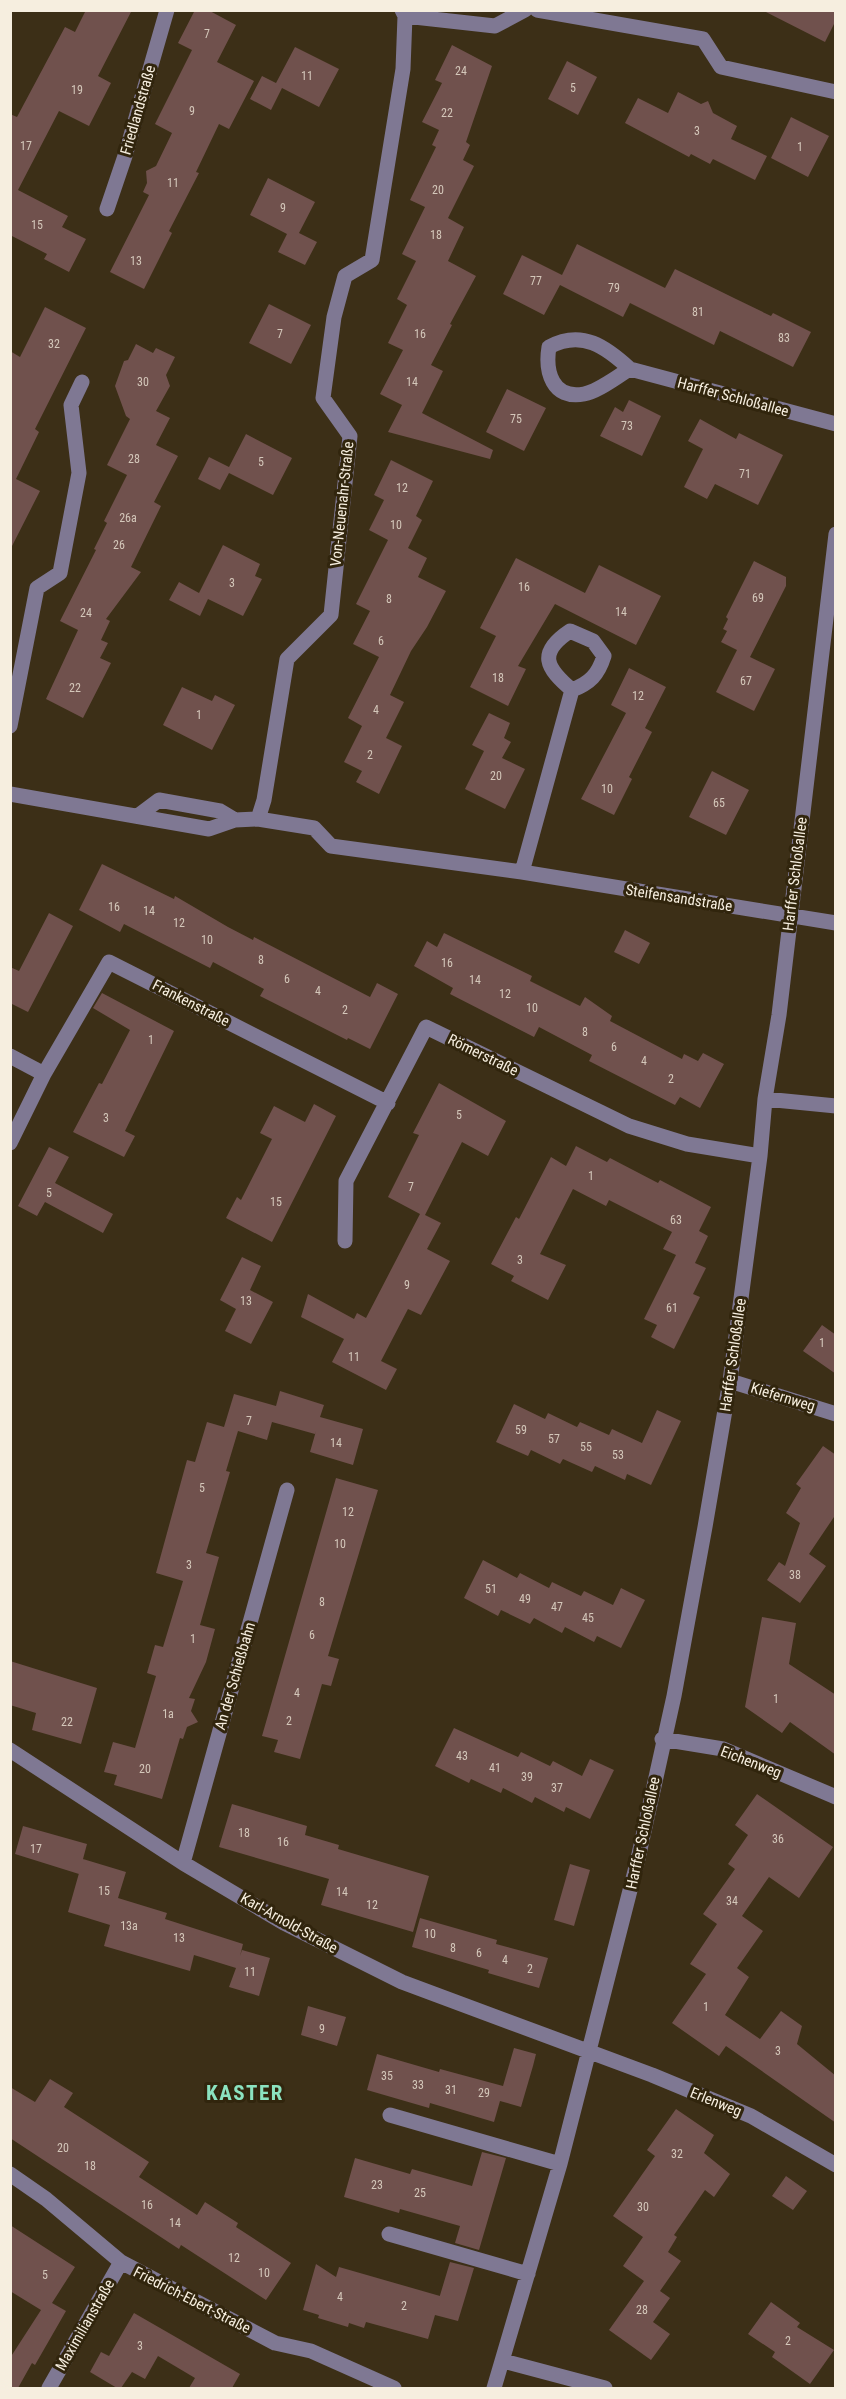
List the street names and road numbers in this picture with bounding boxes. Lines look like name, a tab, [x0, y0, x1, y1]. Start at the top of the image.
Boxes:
street label: Friedlandstraße	[117, 63, 159, 157]
street label: Harffer Schloßallee	[675, 373, 791, 421]
street label: Von-Neuenahr-Straße	[326, 441, 358, 567]
street label: Harffer Schloßallee	[779, 816, 811, 932]
street label: Steifensandstraße	[624, 881, 734, 915]
street label: Frankenstraße	[149, 976, 233, 1030]
street label: Römerstraße	[445, 1030, 521, 1080]
street label: Harffer Schloßallee	[716, 1297, 750, 1413]
street label: Kiefernweg	[749, 1379, 817, 1415]
street label: An der Schießbahn	[211, 1620, 259, 1732]
street label: Eichenweg	[718, 1742, 784, 1782]
street label: Harffer Schloßallee	[622, 1775, 664, 1891]
street label: Karl-Arnold-Straße	[237, 1889, 341, 1957]
street label: Erlenweg	[688, 2084, 744, 2120]
street label: Friedrich-Ebert-Straße	[130, 2263, 254, 2337]
street label: Maximilianstraße	[52, 2276, 118, 2374]

